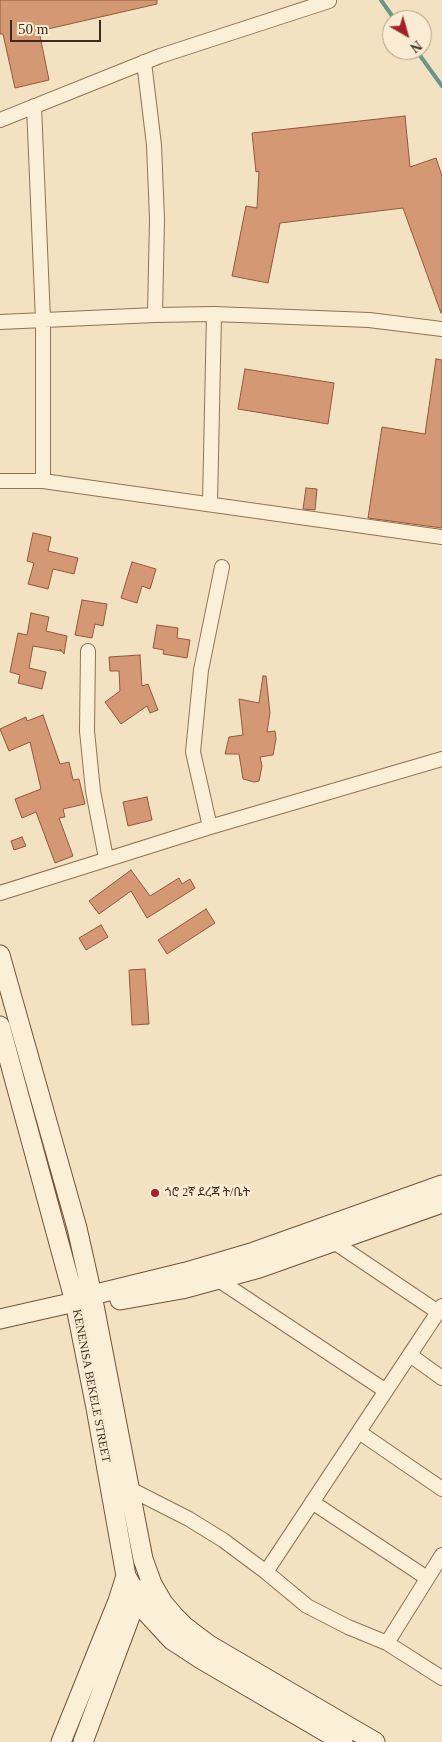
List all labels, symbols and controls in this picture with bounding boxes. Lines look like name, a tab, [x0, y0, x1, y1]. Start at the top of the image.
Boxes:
scale bar	[12, 10, 104, 42]
north arrow	[382, 10, 432, 60]
text: 50 m	[18, 21, 48, 37]
text: N	[407, 37, 425, 55]
place label: ጎሮ 2ኛ ደረጃ ት/ቤት	[165, 1186, 250, 1200]
marker: ጎሮ 2ኛ ደረጃ ት/ቤት	[149, 1187, 161, 1199]
street label: KENENISA BEKELE STREET	[69, 1308, 113, 1464]

